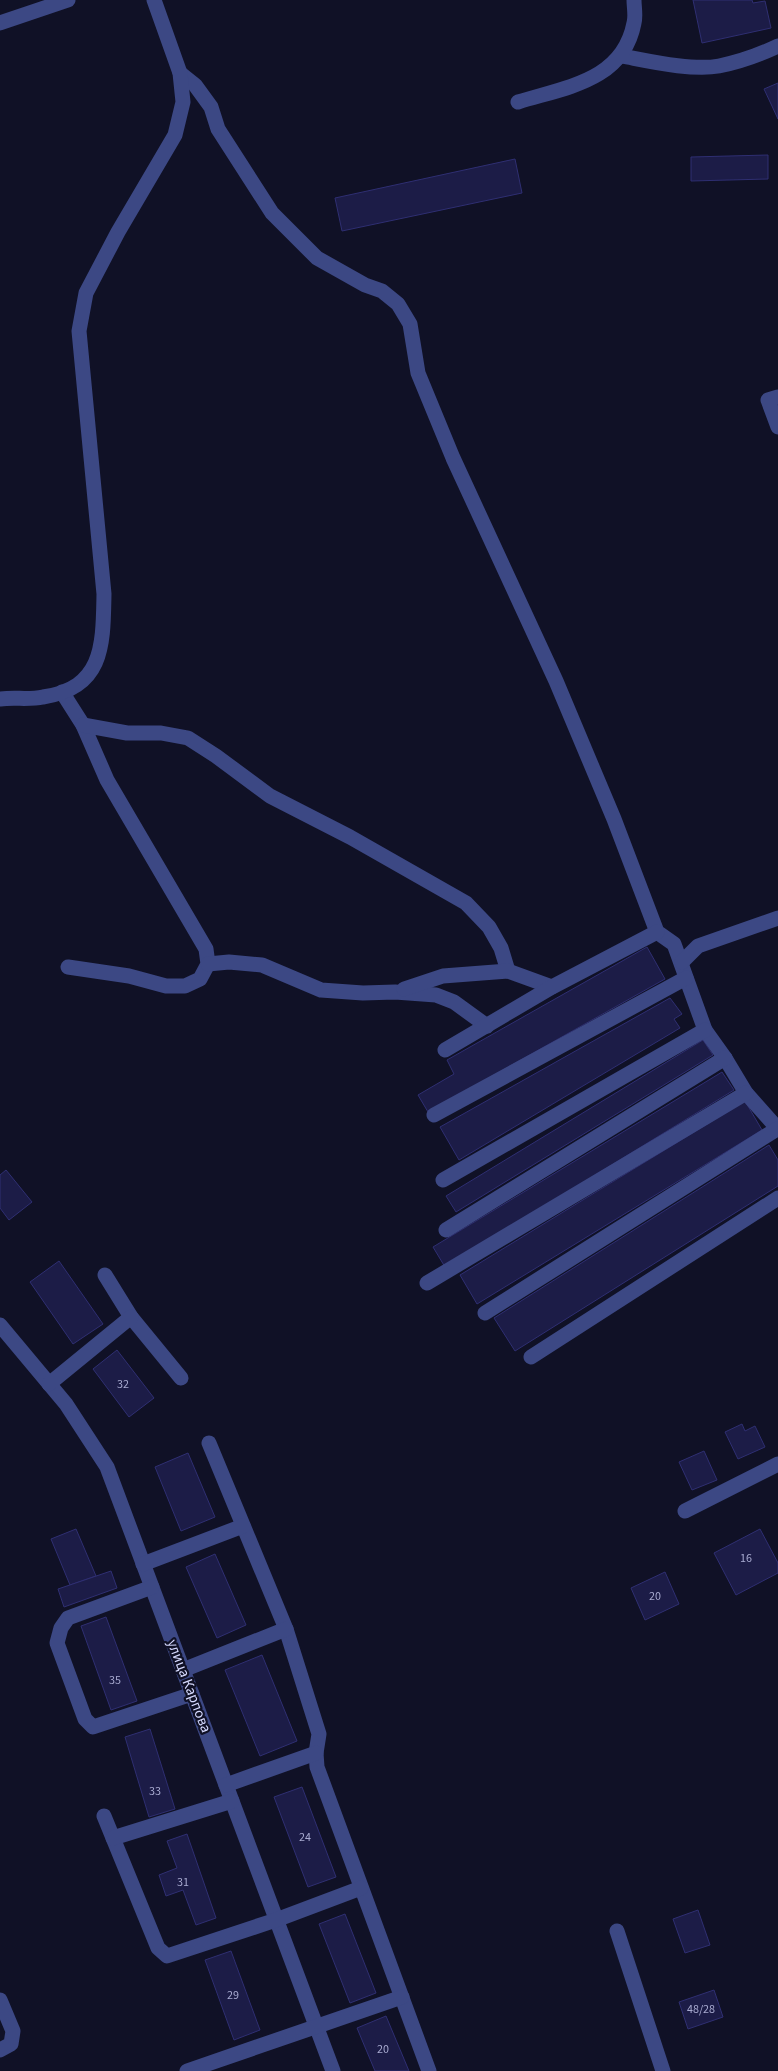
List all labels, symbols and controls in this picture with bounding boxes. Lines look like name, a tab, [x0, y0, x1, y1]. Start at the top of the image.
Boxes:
house number: 32	[117, 1376, 129, 1393]
house number: 16	[740, 1550, 752, 1567]
house number: 20	[649, 1588, 661, 1605]
street label: улица Карпова	[162, 1636, 216, 1736]
house number: 35	[109, 1672, 121, 1689]
house number: 33	[149, 1783, 161, 1800]
house number: 24	[299, 1829, 311, 1846]
house number: 31	[177, 1874, 189, 1891]
house number: 29	[227, 1987, 239, 2004]
house number: 48/28	[687, 2001, 715, 2018]
house number: 20	[377, 2041, 389, 2058]

